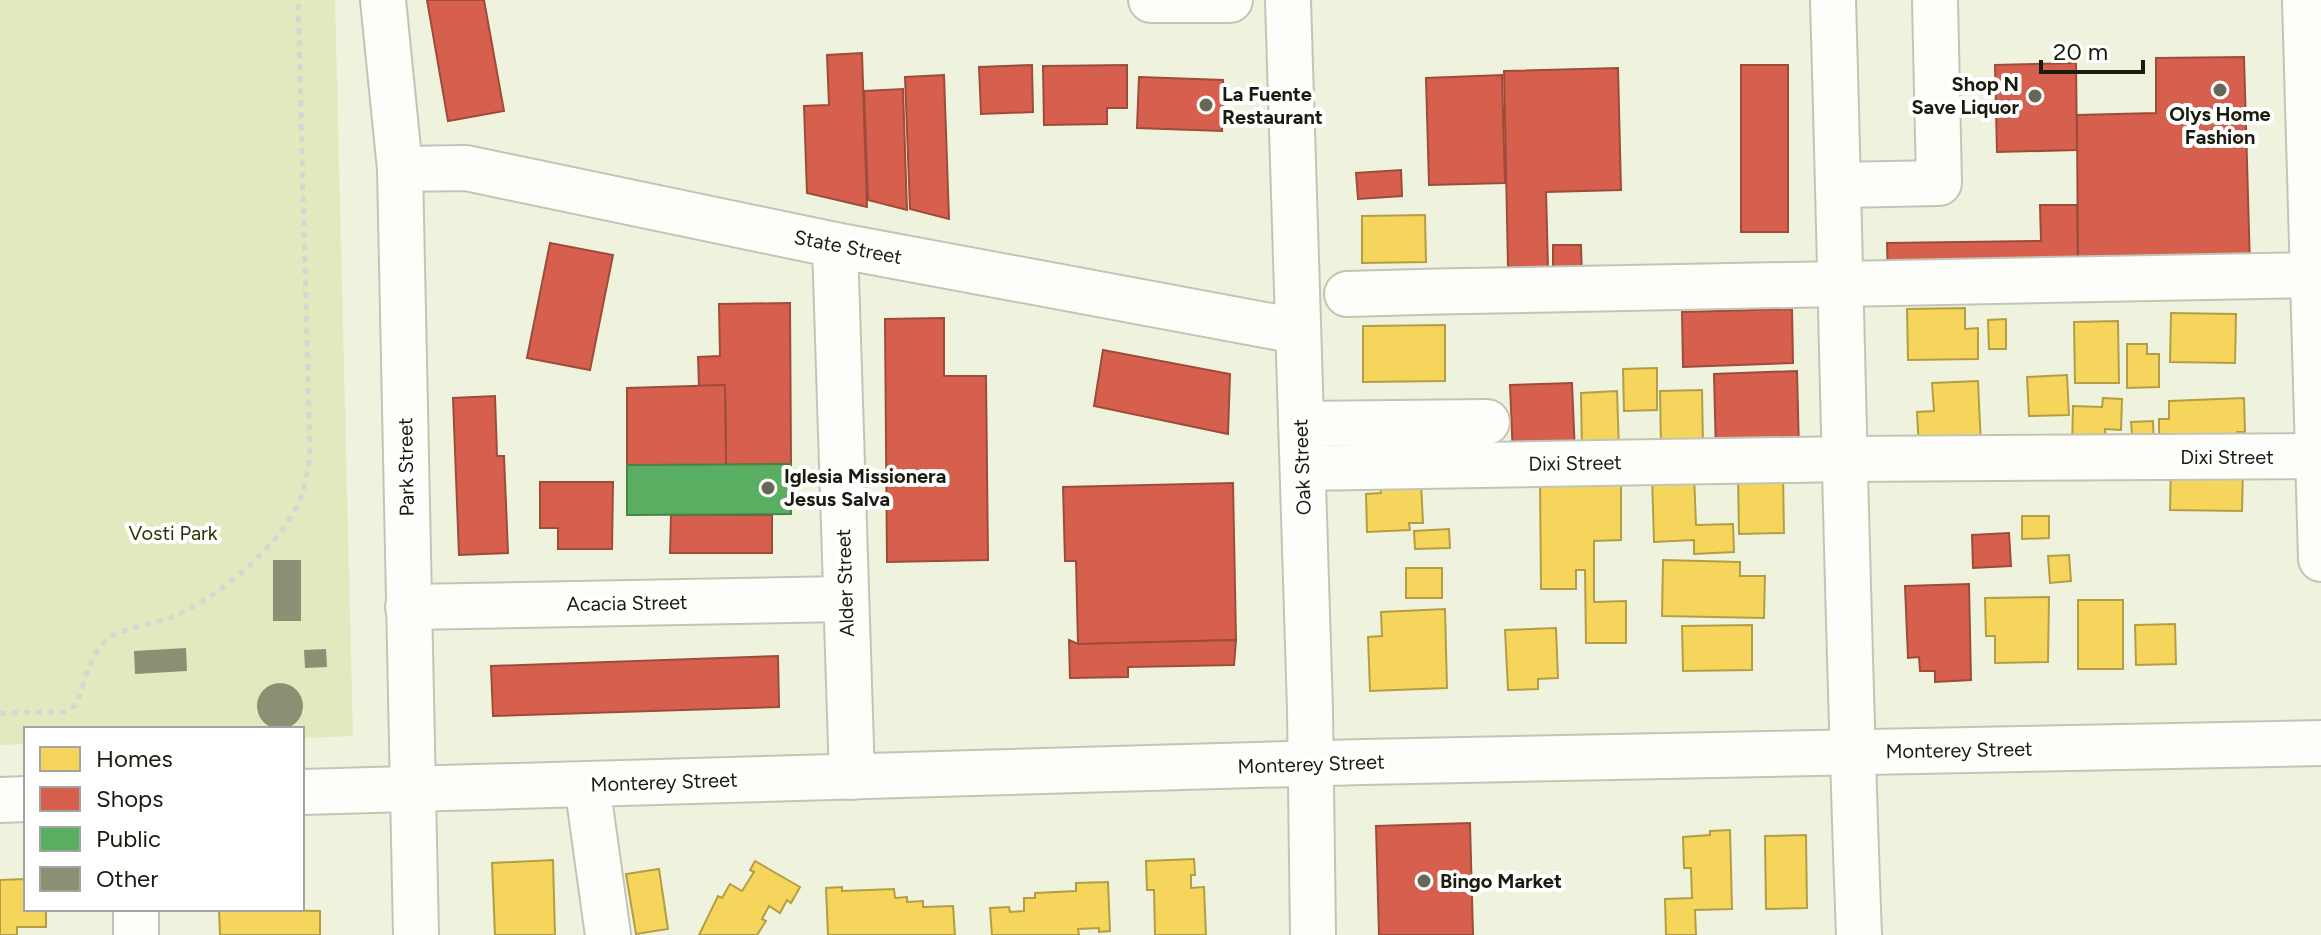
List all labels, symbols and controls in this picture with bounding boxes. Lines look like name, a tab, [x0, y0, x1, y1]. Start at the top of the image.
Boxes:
scale bar	[2041, 24, 2143, 74]
text: 20 m	[2053, 37, 2108, 66]
place label: Shop N Save Liquor	[1911, 72, 2019, 119]
marker: Olys Home Fashion	[2211, 81, 2229, 99]
place label: La Fuente Restaurant	[1222, 82, 1323, 129]
marker: Shop N Save Liquor	[2026, 87, 2044, 105]
marker: La Fuente Restaurant	[1197, 96, 1215, 114]
place label: Olys Home Fashion	[2169, 102, 2271, 149]
street label: State Street	[792, 225, 904, 269]
street label: Park Street	[393, 417, 419, 517]
street label: Oak Street	[1288, 418, 1316, 516]
street label: Dixi Street	[2180, 445, 2274, 469]
street label: Dixi Street	[1528, 450, 1622, 476]
place label: Iglesia Missionera Jesus Salva	[784, 464, 946, 511]
marker: Iglesia Missionera Jesus Salva	[759, 479, 777, 497]
park label: Vosti Park	[128, 521, 218, 545]
street label: Alder Street	[831, 528, 859, 638]
street label: Acacia Street	[566, 590, 688, 616]
legend	[24, 727, 304, 911]
street label: Monterey Street	[1885, 737, 2033, 763]
text: Homes	[96, 744, 173, 773]
street label: Monterey Street	[1237, 749, 1385, 779]
street label: Monterey Street	[590, 767, 738, 797]
text: Shops	[96, 784, 163, 813]
text: Public	[96, 824, 161, 853]
text: Other	[96, 864, 158, 893]
place label: Bingo Market	[1440, 869, 1562, 893]
marker: Bingo Market	[1415, 872, 1433, 890]

